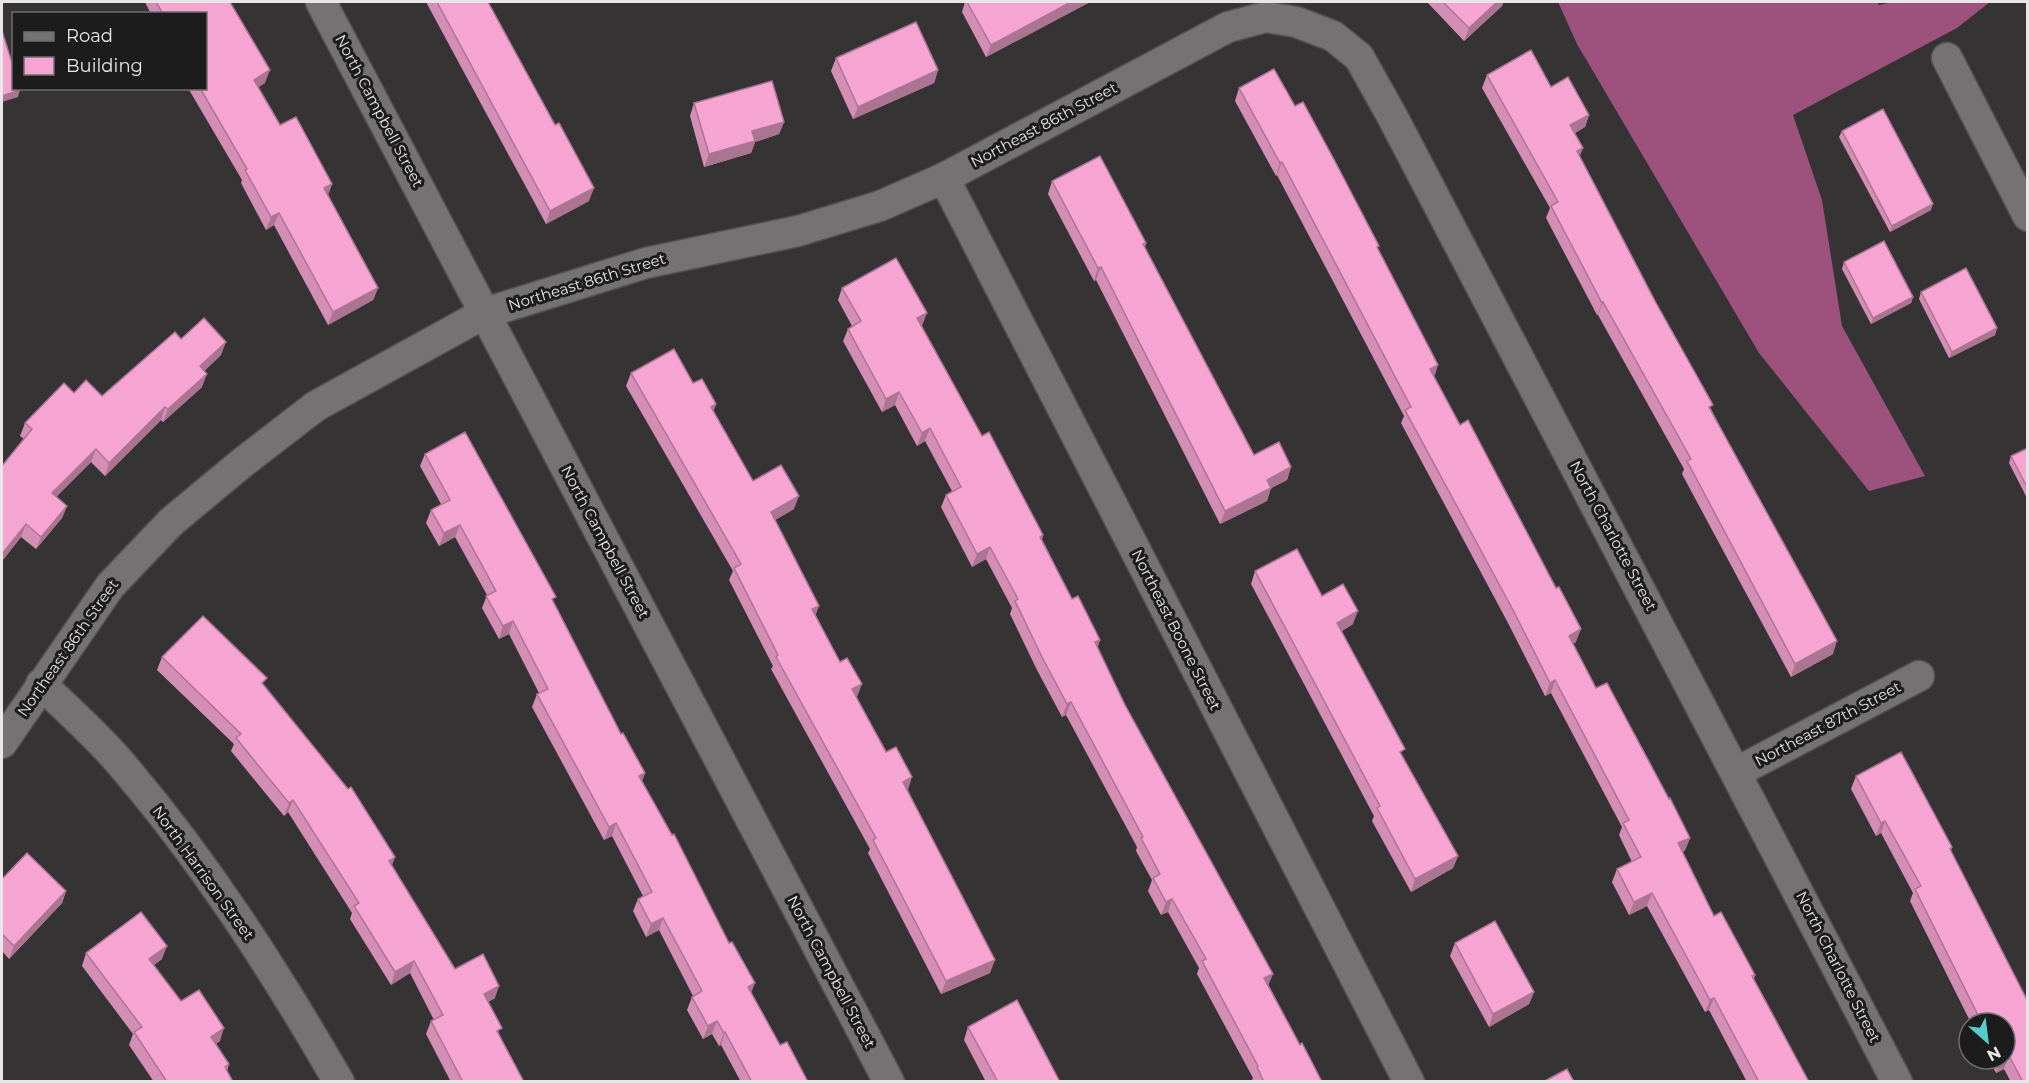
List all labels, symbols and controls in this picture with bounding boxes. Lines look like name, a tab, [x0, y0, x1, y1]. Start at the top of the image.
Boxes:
legend	[12, 12, 207, 90]
text: Road	[66, 25, 113, 47]
street label: North Campbell Street	[331, 31, 428, 190]
text: Building	[66, 55, 143, 77]
street label: Northeast 86th Street	[967, 78, 1120, 171]
street label: Northeast 86th Street	[506, 249, 668, 314]
street label: North Charlotte Street	[1566, 458, 1661, 614]
street label: North Campbell Street	[557, 462, 654, 621]
street label: Northeast Boone Street	[1128, 546, 1225, 713]
street label: Northeast 86th Street	[13, 575, 122, 720]
street label: Northeast 87th Street	[1751, 677, 1904, 770]
street label: North Harrison Street	[148, 802, 258, 943]
street label: North Charlotte Street	[1792, 888, 1885, 1045]
street label: North Campbell Street	[783, 892, 880, 1051]
north arrow	[1957, 1011, 2017, 1071]
text: N	[1984, 1042, 2004, 1065]

